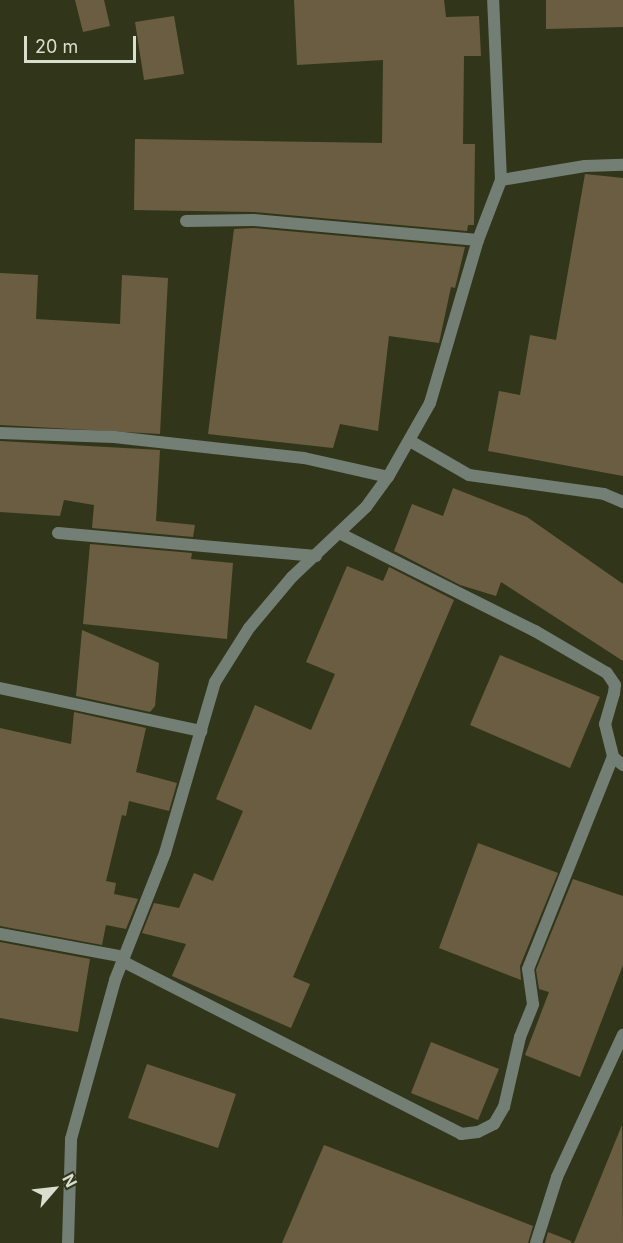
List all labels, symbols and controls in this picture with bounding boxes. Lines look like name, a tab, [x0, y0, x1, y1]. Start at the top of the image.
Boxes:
scale bar	[27, 24, 140, 62]
text: 20 m	[35, 36, 78, 57]
north arrow	[24, 1159, 84, 1219]
text: N	[58, 1170, 82, 1191]

